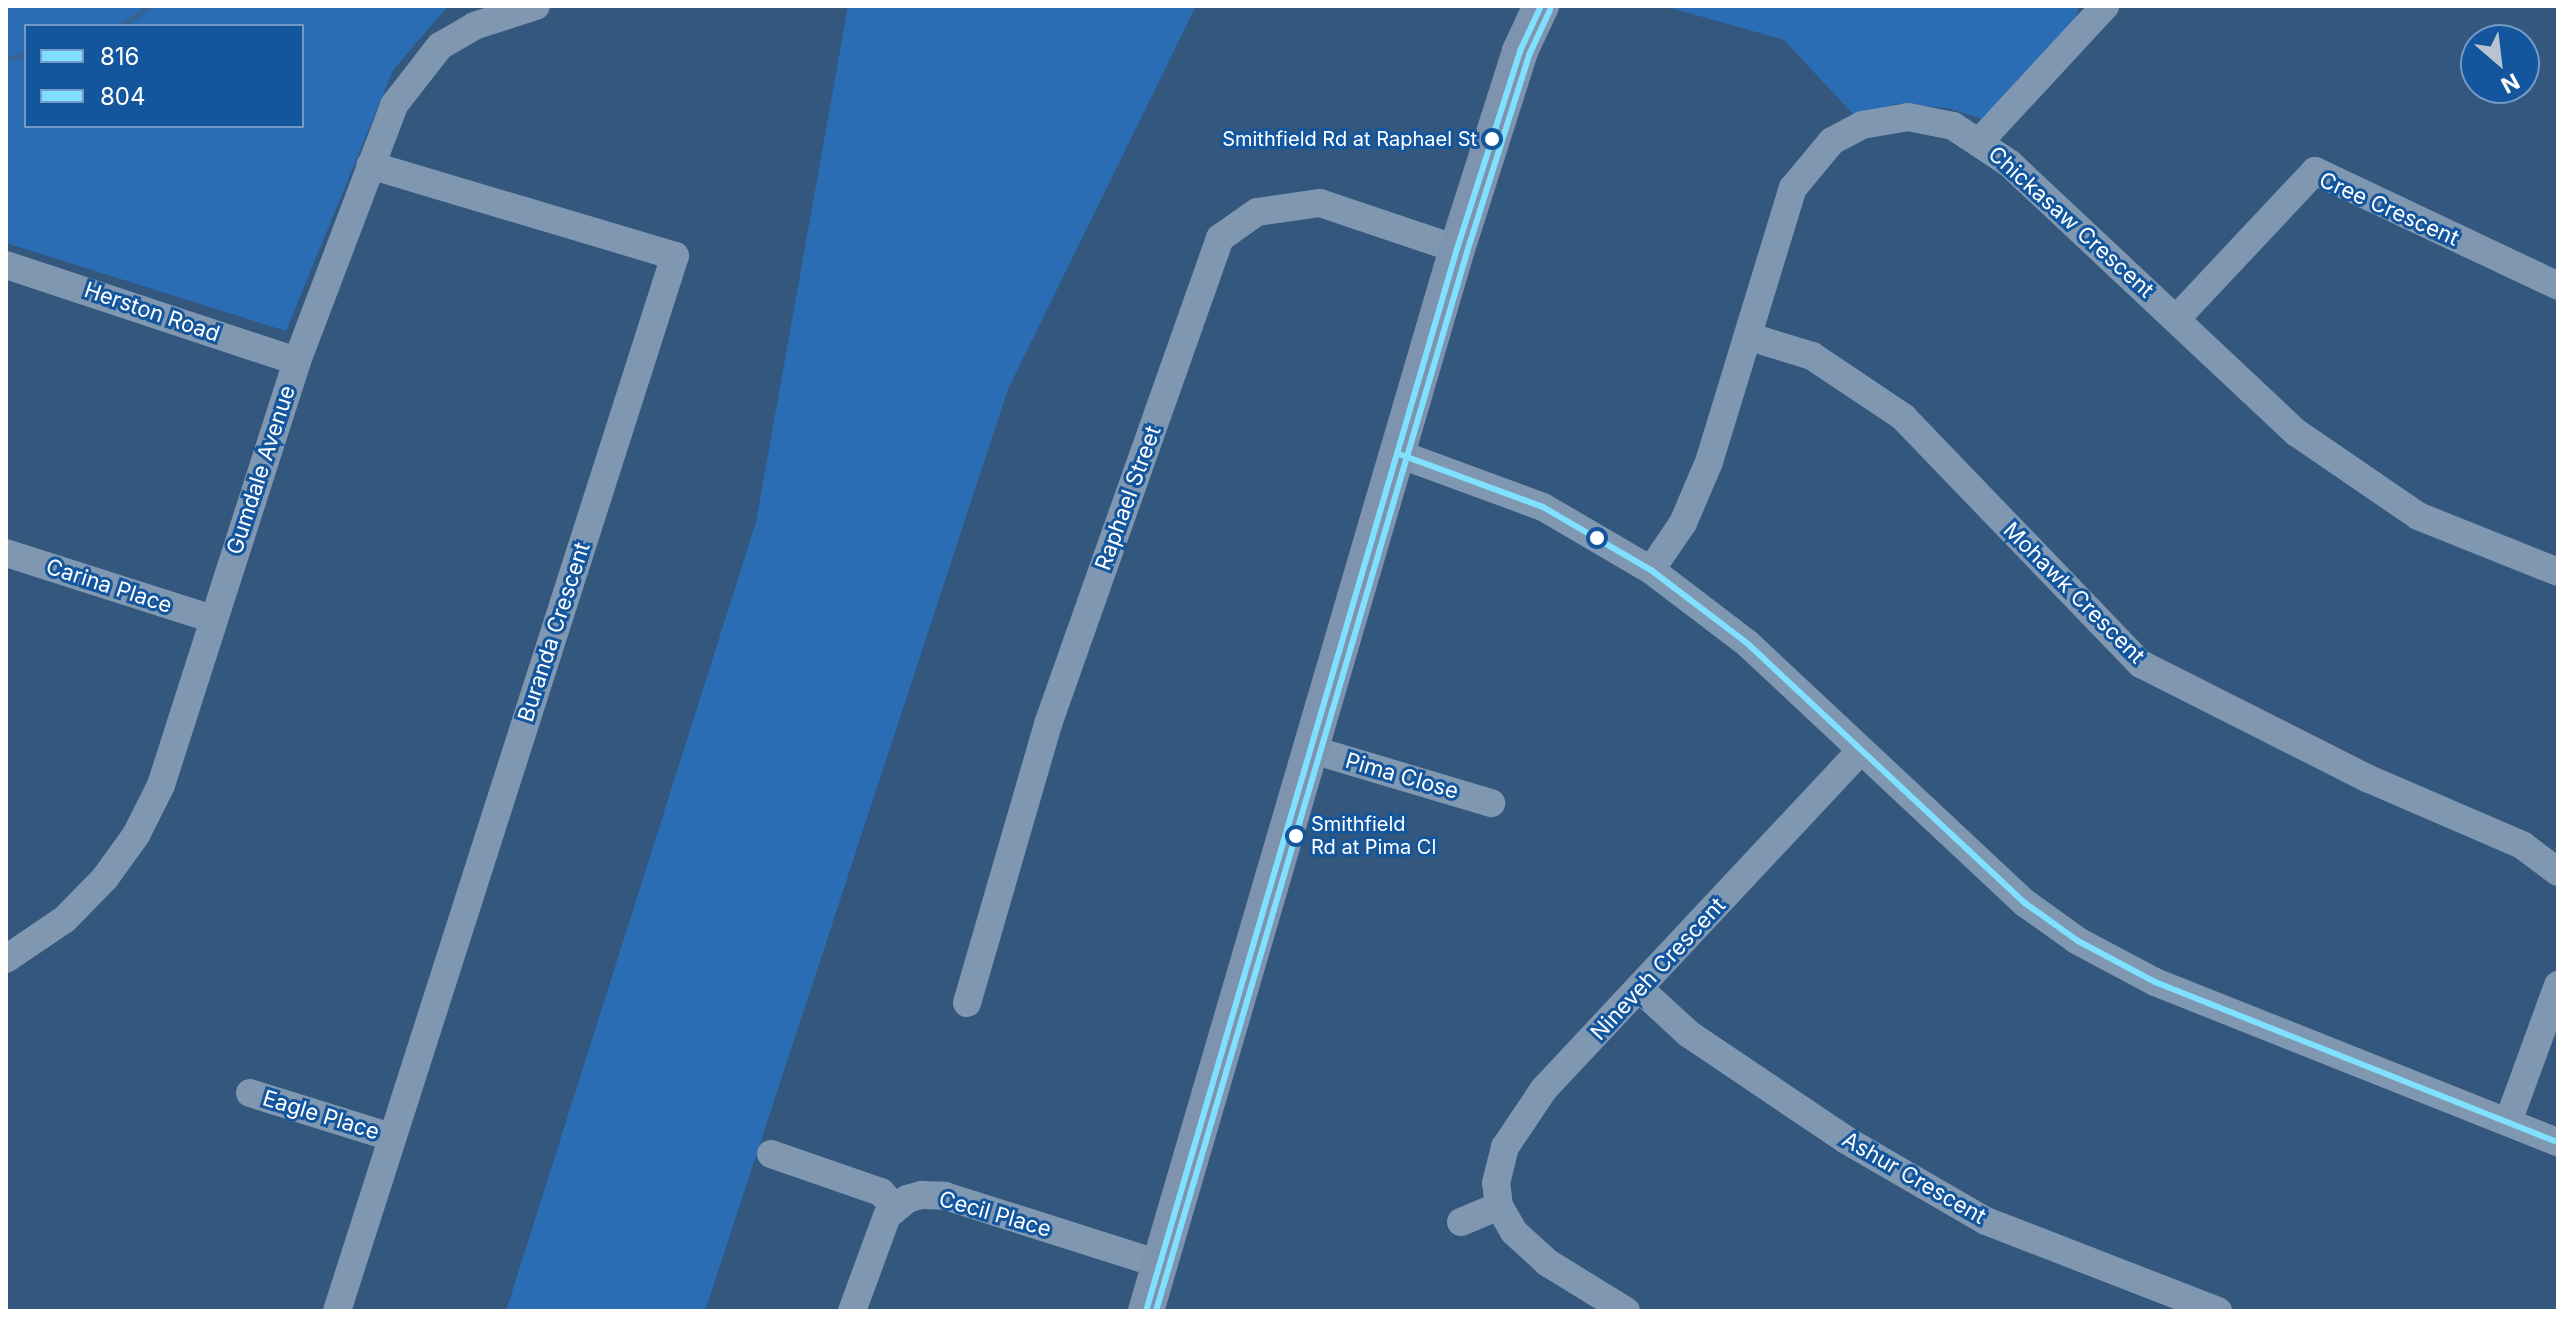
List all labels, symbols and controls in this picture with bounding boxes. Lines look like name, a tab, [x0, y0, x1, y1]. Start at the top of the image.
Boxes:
legend	[24, 24, 304, 128]
north arrow	[2460, 24, 2540, 104]
text: 816	[100, 42, 140, 71]
text: N	[2497, 68, 2524, 99]
text: 804	[100, 82, 146, 111]
place label: Smithfield Rd at Raphael St	[1222, 127, 1477, 151]
marker: Smithfield Rd at Raphael St	[1484, 131, 1500, 147]
street label: Chickasaw Crescent	[1983, 141, 2159, 303]
street label: Cree Crescent	[2315, 166, 2463, 252]
street label: Herston Road	[81, 276, 223, 348]
street label: Gumdale Avenue	[221, 382, 301, 558]
street label: Raphael Street	[1090, 422, 1166, 574]
street label: Mohawk Crescent	[1998, 517, 2150, 669]
unlabelled marker	[1589, 530, 1605, 546]
street label: Buranda Crescent	[513, 539, 595, 725]
street label: Carina Place	[43, 553, 175, 619]
street label: Pima Close	[1343, 747, 1461, 805]
place label: Smithfield Rd at Pima Cl	[1311, 812, 1436, 859]
marker: Smithfield Rd at Pima Cl	[1288, 828, 1304, 844]
street label: Nineveh Crescent	[1585, 892, 1731, 1046]
street label: Eagle Place	[260, 1085, 382, 1145]
street label: Ashur Crescent	[1838, 1126, 1990, 1230]
street label: Cecil Place	[936, 1185, 1054, 1243]

